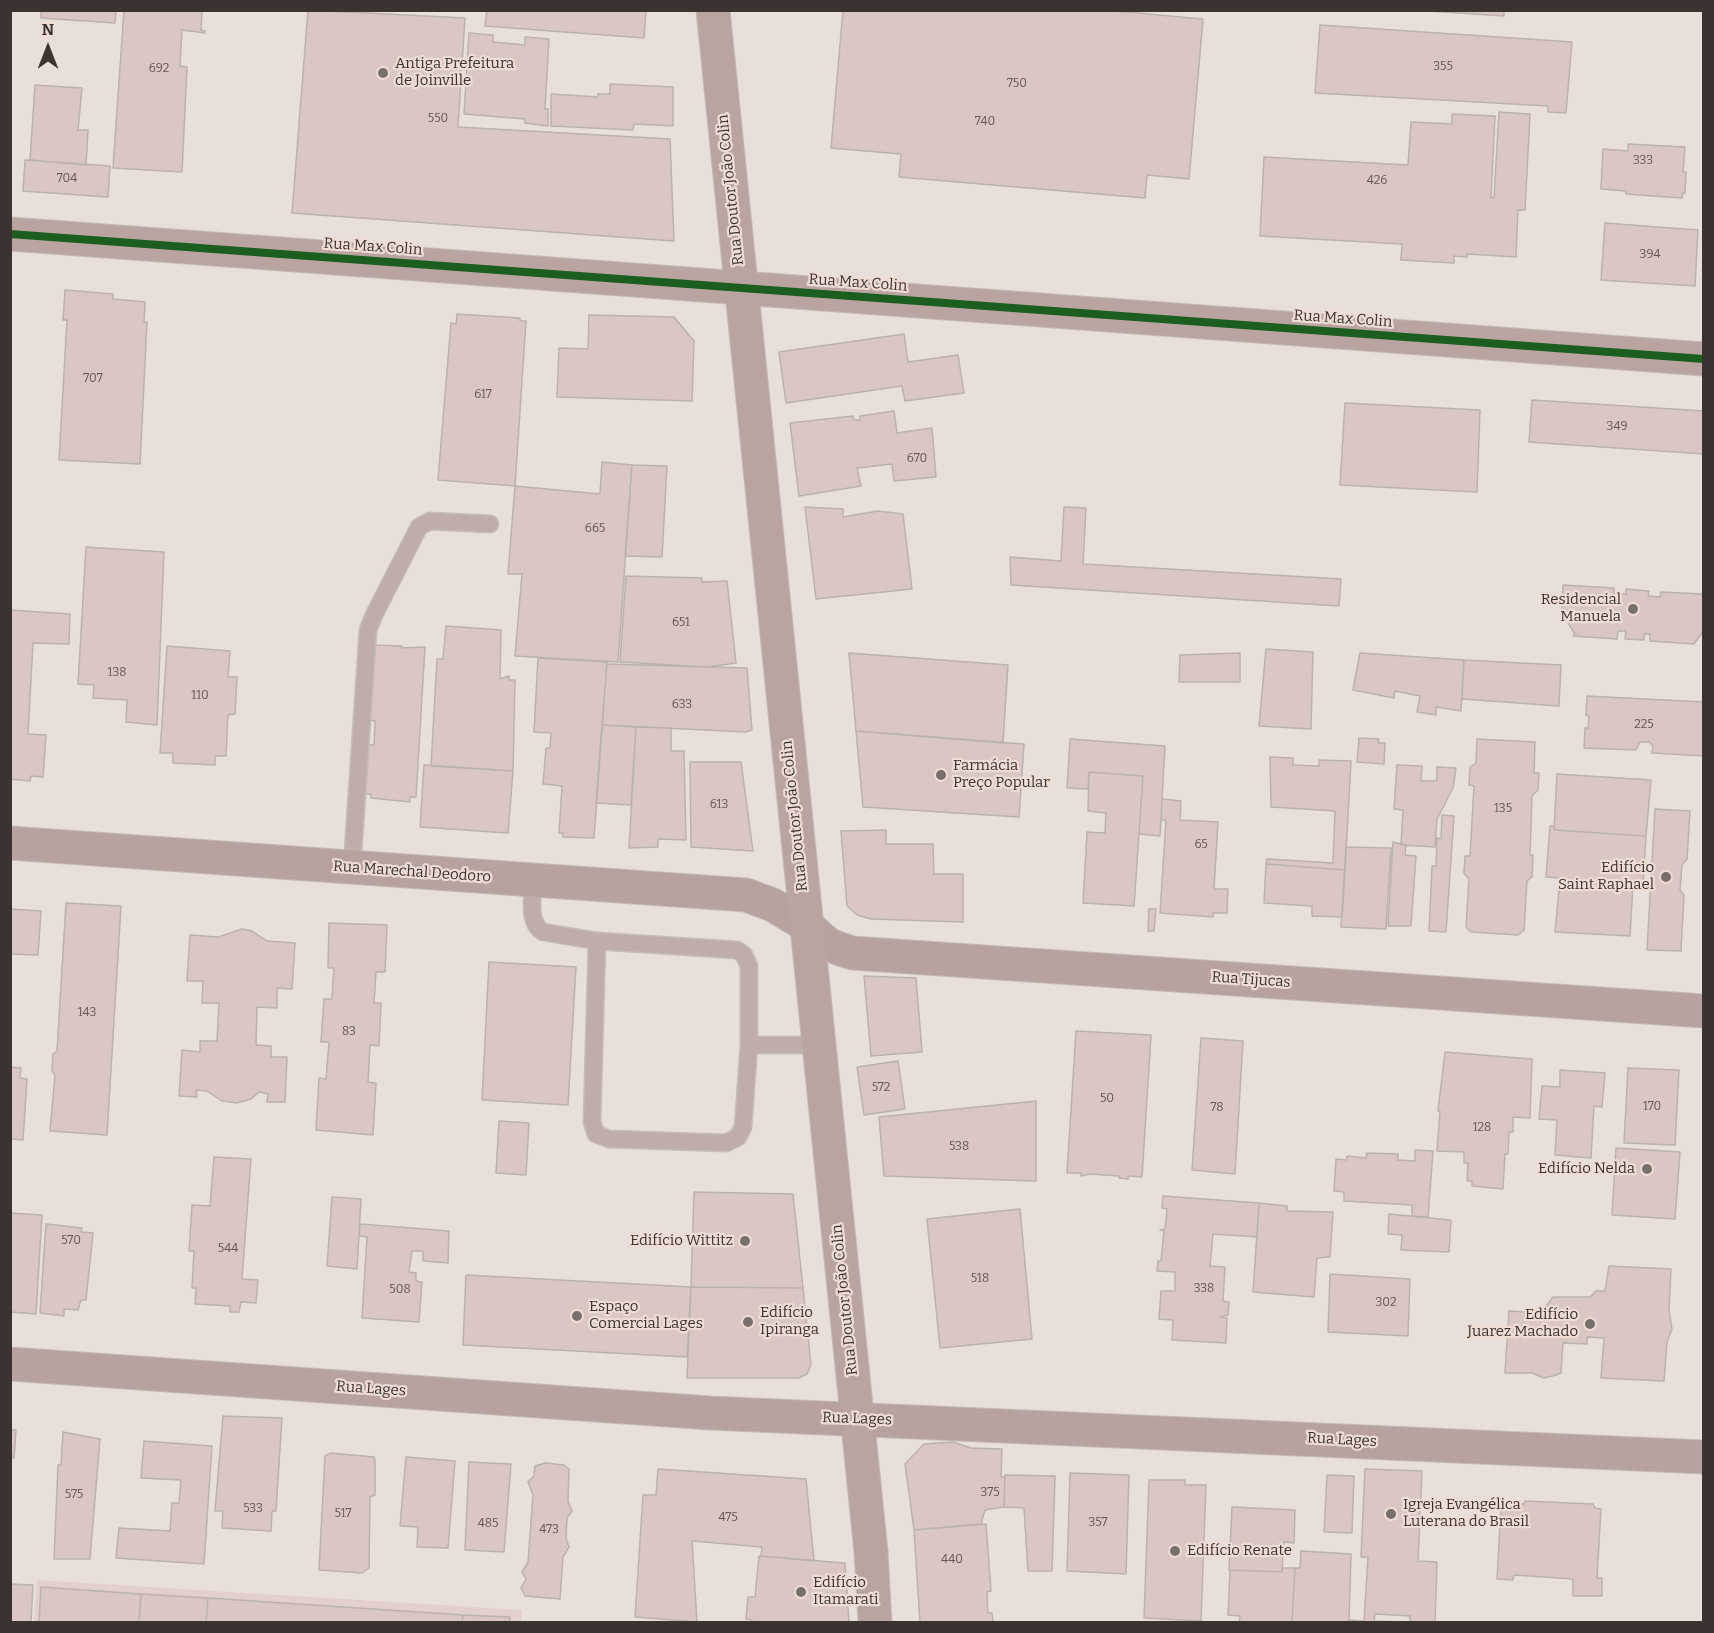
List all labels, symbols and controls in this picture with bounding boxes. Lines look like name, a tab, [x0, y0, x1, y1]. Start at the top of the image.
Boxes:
north arrow	[18, 18, 78, 78]
text: N	[42, 20, 54, 39]
place label: Antiga Prefeitura de Joinville	[395, 55, 514, 90]
house number: 355	[1433, 60, 1453, 74]
house number: 692	[149, 62, 169, 76]
marker: Antiga Prefeitura de Joinville	[376, 66, 390, 80]
house number: 750	[1007, 77, 1027, 91]
house number: 550	[428, 112, 448, 126]
street label: Rua Doutor João Colin	[714, 114, 748, 266]
house number: 740	[975, 115, 995, 129]
house number: 333	[1633, 154, 1653, 168]
house number: 704	[57, 172, 77, 186]
house number: 426	[1367, 174, 1387, 188]
street label: Rua Max Colin	[323, 235, 423, 259]
house number: 394	[1640, 248, 1660, 262]
street label: Rua Max Colin	[808, 271, 908, 295]
street label: Rua Max Colin	[1293, 307, 1393, 331]
house number: 707	[83, 372, 103, 386]
house number: 617	[474, 388, 492, 402]
house number: 349	[1607, 420, 1627, 434]
house number: 670	[907, 452, 927, 466]
house number: 665	[585, 522, 605, 536]
place label: Residencial Manuela	[1541, 591, 1621, 626]
marker: Residencial Manuela	[1626, 602, 1640, 616]
house number: 651	[672, 616, 690, 630]
house number: 138	[108, 666, 126, 680]
house number: 110	[191, 689, 209, 703]
house number: 633	[672, 698, 692, 712]
house number: 225	[1634, 718, 1654, 732]
street label: Rua Doutor João Colin	[778, 740, 812, 892]
place label: Farmácia Preço Popular	[953, 757, 1050, 792]
marker: Farmácia Preço Popular	[934, 768, 948, 782]
house number: 613	[710, 798, 728, 812]
house number: 135	[1494, 802, 1512, 816]
house number: 65	[1194, 838, 1208, 852]
street label: Rua Marechal Deodoro	[332, 858, 492, 886]
place label: Edifício Saint Raphael	[1558, 859, 1654, 894]
marker: Edifício Saint Raphael	[1659, 870, 1673, 884]
street label: Rua Tijucas	[1211, 968, 1291, 992]
house number: 143	[78, 1006, 96, 1020]
house number: 83	[342, 1025, 356, 1039]
house number: 572	[872, 1081, 890, 1095]
house number: 50	[1100, 1092, 1114, 1106]
house number: 170	[1643, 1100, 1661, 1114]
house number: 78	[1210, 1101, 1224, 1115]
house number: 128	[1473, 1121, 1491, 1135]
house number: 538	[949, 1140, 969, 1154]
place label: Edifício Nelda	[1538, 1160, 1635, 1178]
marker: Edifício Nelda	[1640, 1162, 1654, 1176]
street label: Rua Doutor João Colin	[828, 1224, 862, 1376]
place label: Edifício Wittitz	[630, 1232, 733, 1250]
house number: 570	[61, 1234, 81, 1248]
marker: Edifício Wittitz	[738, 1234, 752, 1248]
house number: 544	[218, 1242, 238, 1256]
house number: 518	[971, 1272, 989, 1286]
house number: 338	[1194, 1282, 1214, 1296]
house number: 508	[389, 1283, 411, 1297]
house number: 302	[1375, 1296, 1397, 1310]
place label: Espaço Comercial Lages	[589, 1298, 703, 1333]
place label: Edifício Ipiranga	[760, 1304, 819, 1339]
place label: Edifício Juarez Machado	[1467, 1306, 1578, 1341]
marker: Espaço Comercial Lages	[570, 1309, 584, 1323]
marker: Edifício Ipiranga	[741, 1315, 755, 1329]
marker: Edifício Juarez Machado	[1583, 1317, 1597, 1331]
street label: Rua Lages	[335, 1378, 407, 1400]
street label: Rua Lages	[822, 1409, 892, 1429]
street label: Rua Lages	[1307, 1429, 1377, 1451]
house number: 375	[980, 1486, 1000, 1500]
house number: 575	[65, 1488, 83, 1502]
place label: Igreja Evangélica Luterana do Brasil	[1403, 1496, 1529, 1531]
house number: 533	[243, 1502, 263, 1516]
house number: 517	[334, 1507, 352, 1521]
marker: Igreja Evangélica Luterana do Brasil	[1384, 1507, 1398, 1521]
house number: 475	[718, 1511, 738, 1525]
house number: 357	[1088, 1516, 1108, 1530]
house number: 485	[478, 1517, 498, 1531]
house number: 473	[539, 1523, 559, 1537]
place label: Edifício Renate	[1187, 1542, 1292, 1560]
marker: Edifício Renate	[1168, 1544, 1182, 1558]
house number: 440	[941, 1553, 963, 1567]
place label: Edifício Itamarati	[813, 1574, 879, 1609]
marker: Edifício Itamarati	[794, 1585, 808, 1599]

